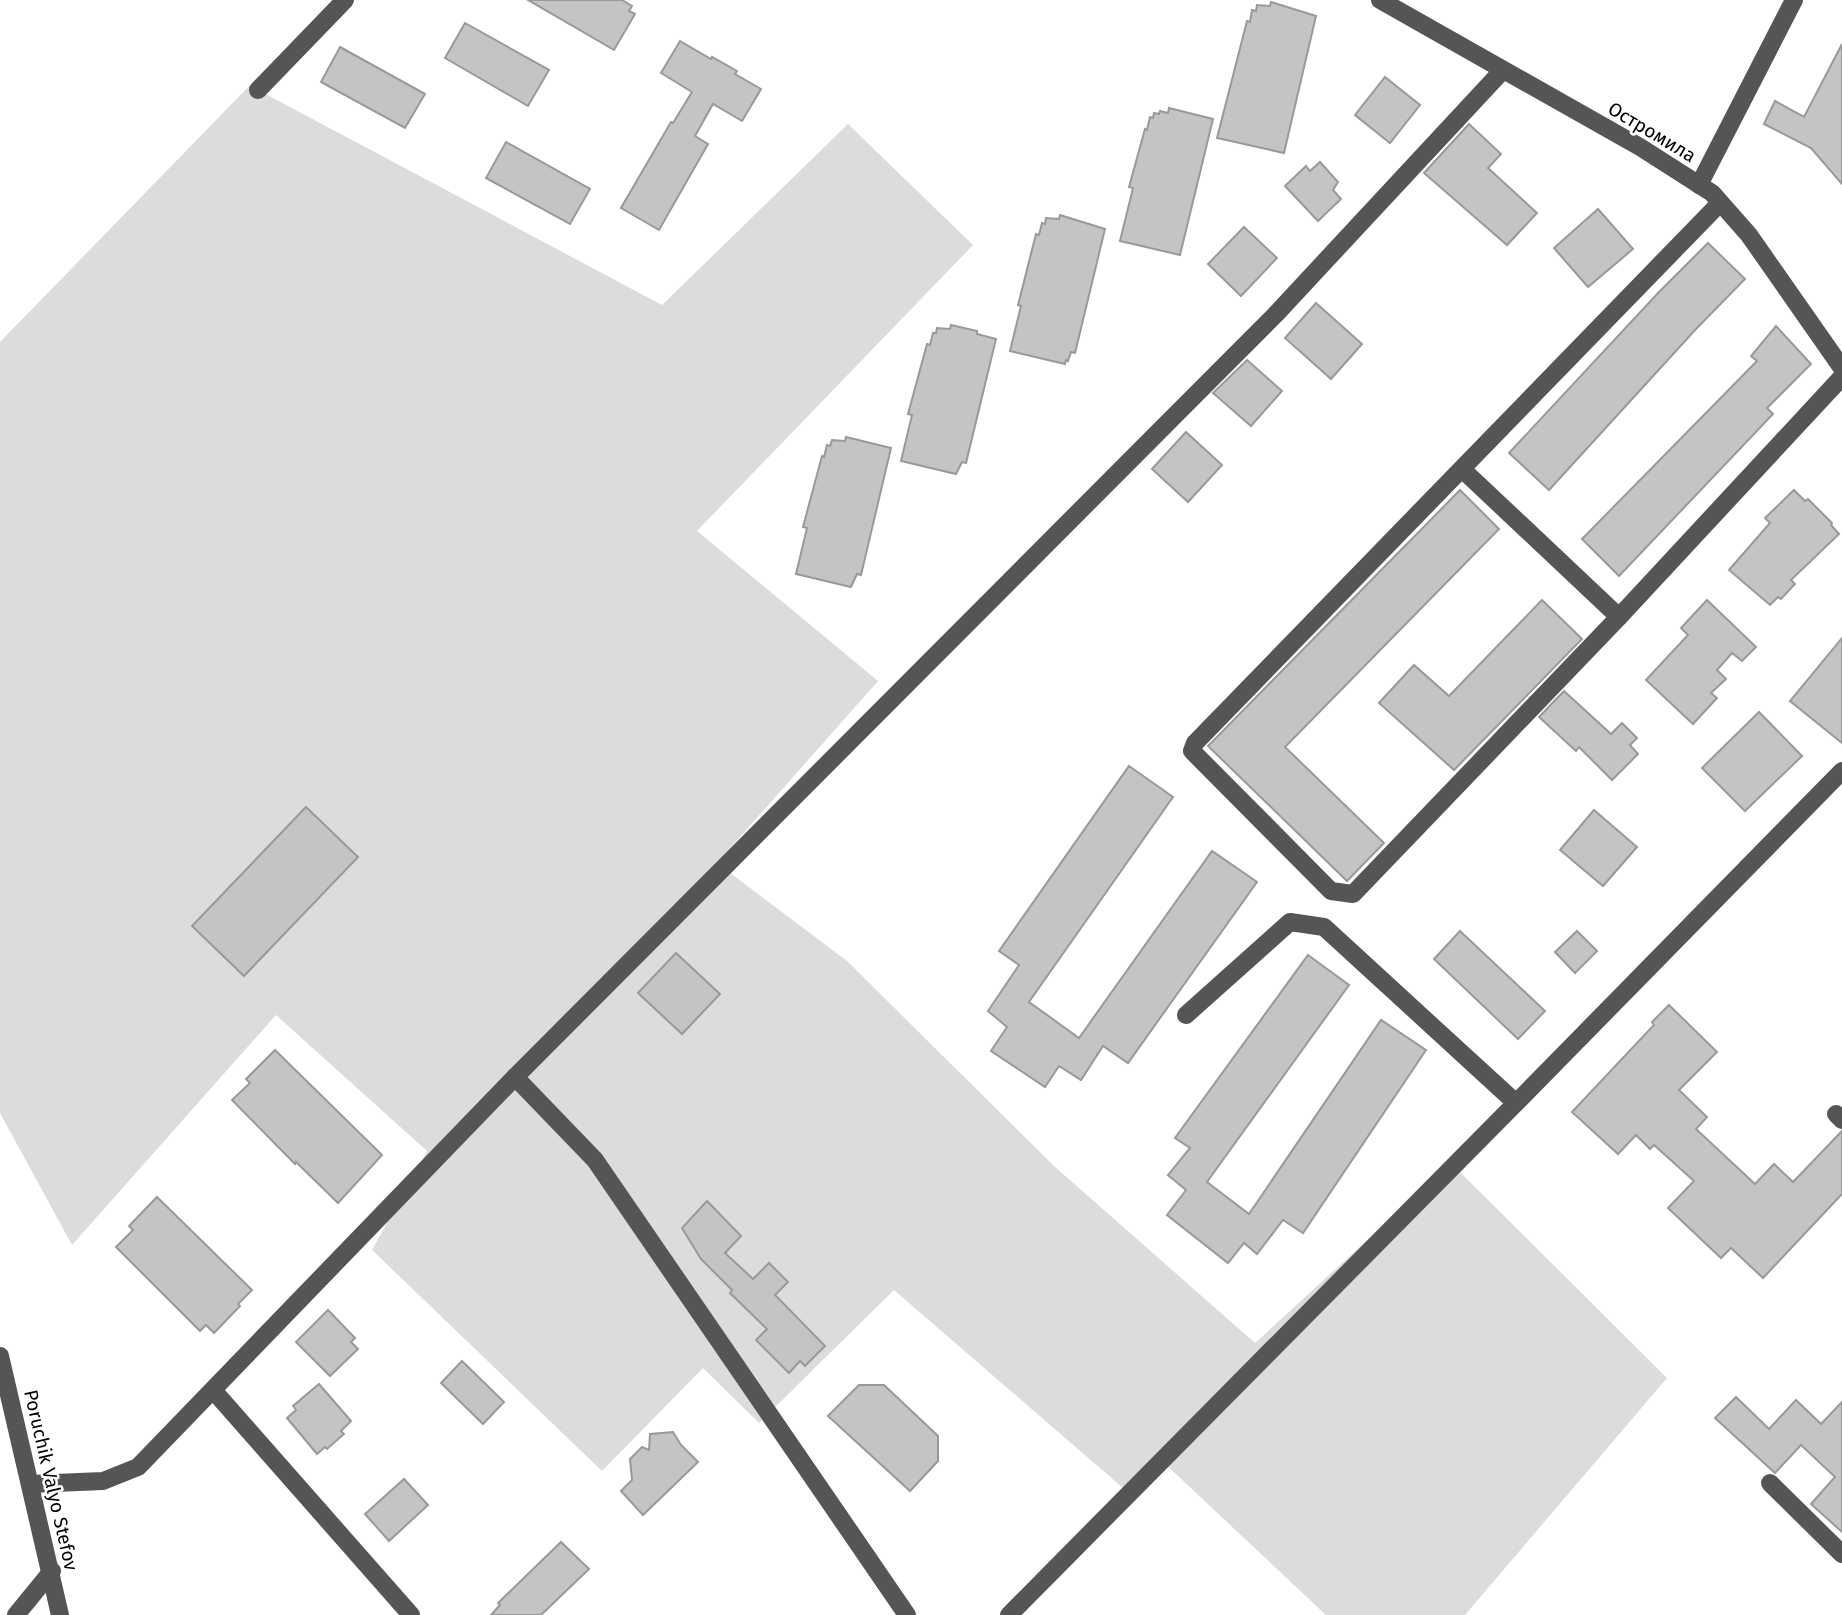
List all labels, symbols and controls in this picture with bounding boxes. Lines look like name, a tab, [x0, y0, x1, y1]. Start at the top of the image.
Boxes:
street label: Остромила	[1604, 97, 1700, 167]
street label: Poruchik Valyo Stefov	[19, 1387, 83, 1573]

